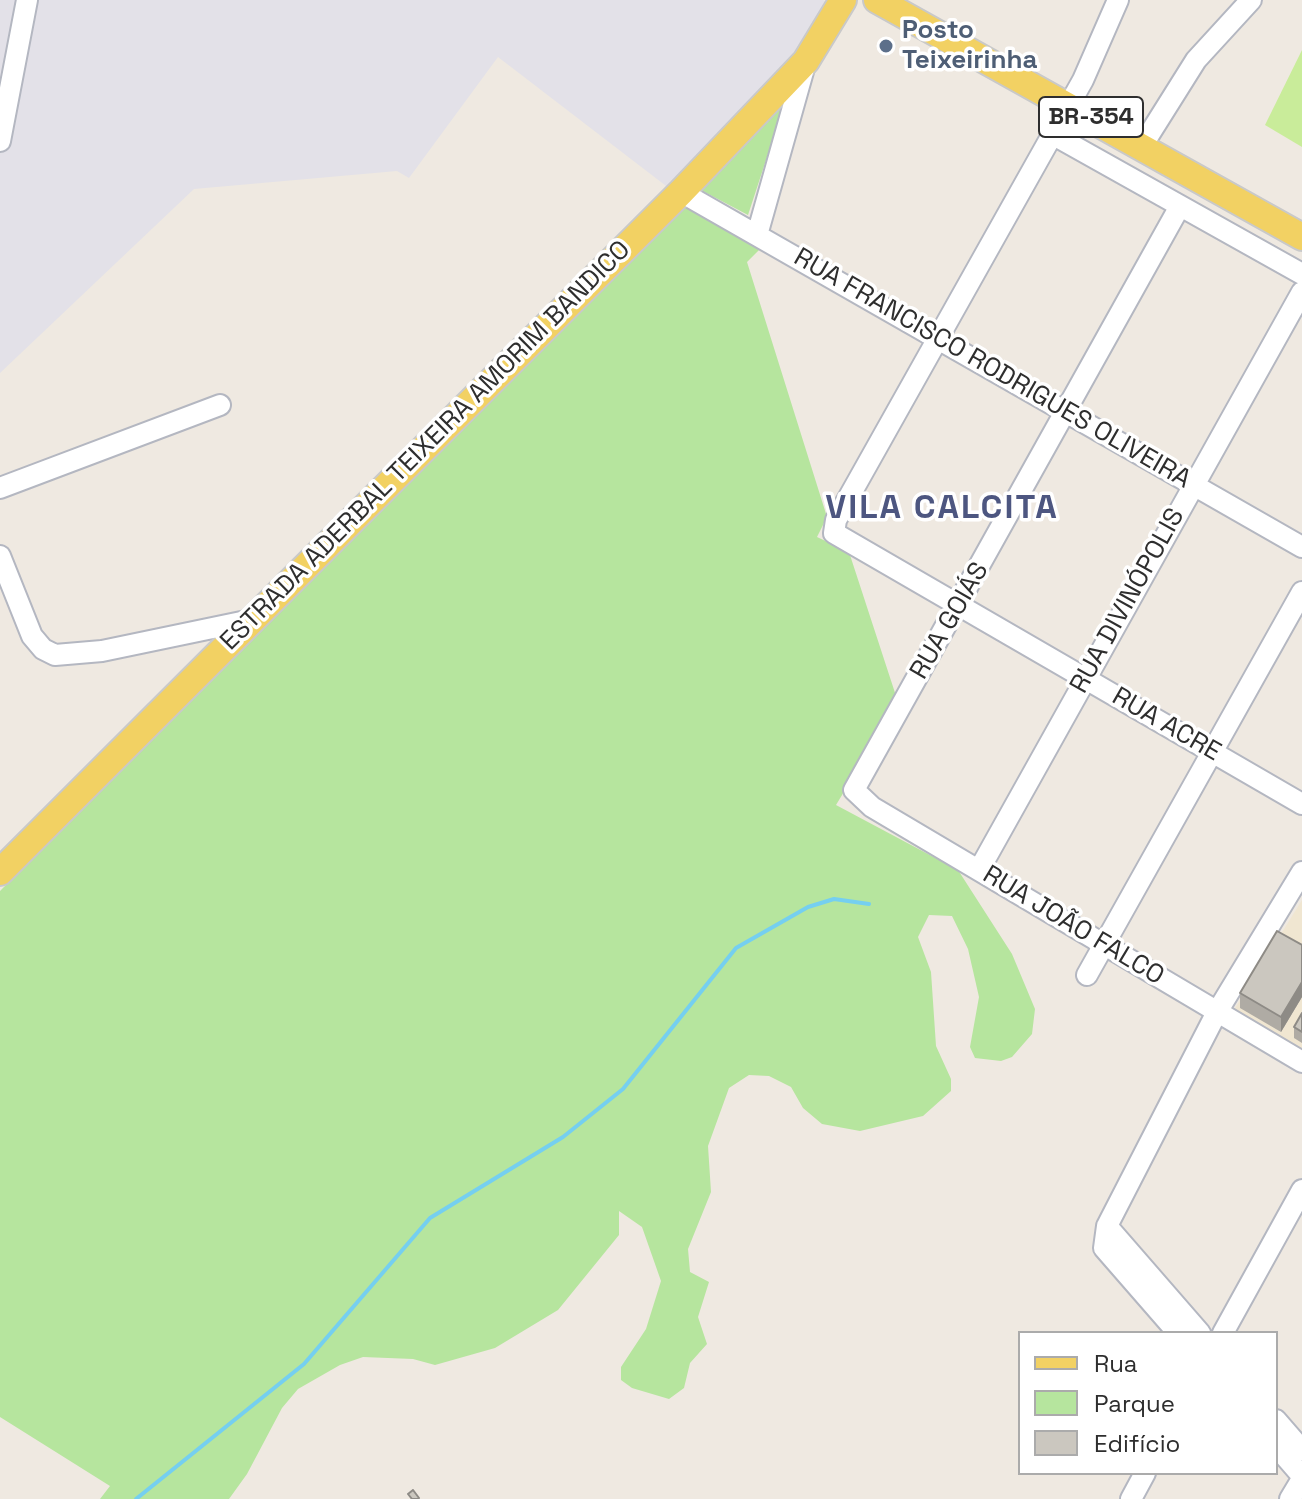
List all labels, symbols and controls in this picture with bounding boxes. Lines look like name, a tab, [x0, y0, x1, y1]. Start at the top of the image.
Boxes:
place label: Posto Teixeirinha	[902, 15, 1038, 76]
marker: Posto Teixeirinha	[877, 37, 895, 55]
road number: BR-354	[1039, 97, 1143, 137]
street label: ESTRADA ADERBAL TEIXEIRA AMORIM BANDICO	[215, 235, 637, 657]
street label: RUA FRANCISCO RODRIGUES OLIVEIRA	[788, 242, 1196, 496]
district label: VILA CALCITA	[825, 489, 1059, 529]
street label: RUA DIVINÓPOLIS	[1064, 503, 1192, 699]
street label: RUA GOIÁS	[904, 557, 996, 685]
street label: RUA ACRE	[1106, 681, 1226, 769]
street label: RUA JOÃO FALCO	[977, 860, 1169, 992]
legend	[1018, 1331, 1278, 1475]
text: Rua	[1094, 1348, 1138, 1379]
text: Parque	[1094, 1388, 1175, 1419]
text: Edifício	[1094, 1428, 1180, 1459]

